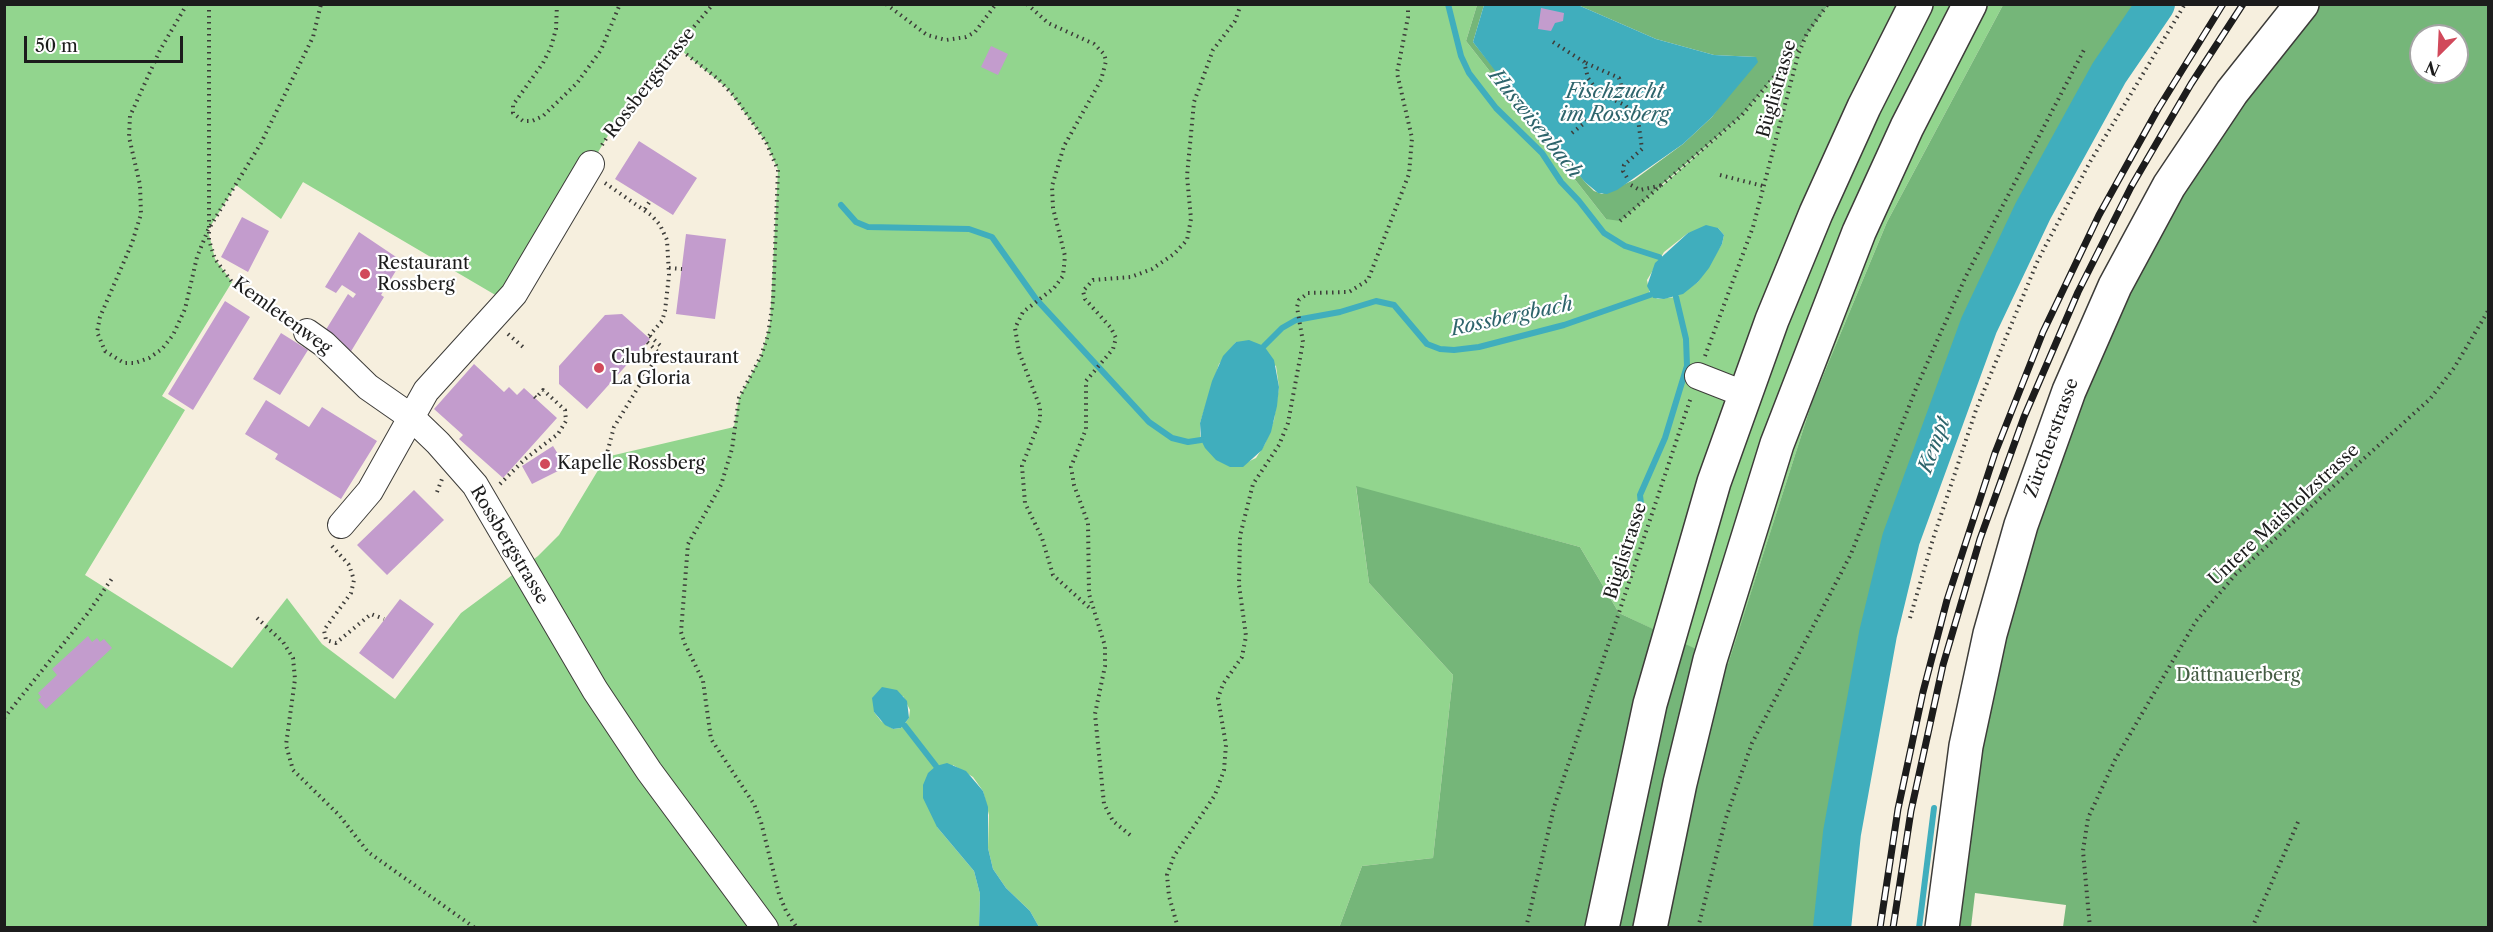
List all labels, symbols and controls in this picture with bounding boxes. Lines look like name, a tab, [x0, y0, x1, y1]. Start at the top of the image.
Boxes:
street label: Rossbergstrasse	[600, 23, 700, 143]
scale bar	[27, 24, 186, 62]
north arrow	[2409, 24, 2469, 84]
text: 50 m	[35, 35, 78, 57]
street label: Büglistrasse	[1753, 38, 1801, 140]
text: N	[2422, 57, 2443, 81]
water label: Huswisenbach	[1484, 64, 1586, 184]
water label: Fischzucht im Rossberg	[1560, 80, 1670, 127]
place label: Restaurant Rossberg	[377, 253, 469, 296]
marker: Restaurant Rossberg	[358, 267, 372, 281]
street label: Kemletenweg	[228, 273, 336, 359]
water label: Rossbergbach	[1449, 292, 1575, 342]
place label: Clubrestaurant La Gloria	[611, 347, 739, 389]
marker: Clubrestaurant La Gloria	[592, 361, 606, 375]
street label: Zürcherstrasse	[2020, 375, 2084, 501]
water label: Kempt	[1914, 414, 1956, 476]
street label: Untere Maisholzstrasse	[2204, 440, 2364, 590]
place label: Kapelle Rossberg	[557, 453, 705, 475]
marker: Kapelle Rossberg	[538, 457, 552, 471]
street label: Rossbergstrasse	[465, 482, 553, 608]
street label: Büglistrasse	[1600, 500, 1652, 602]
park label: Dättnauerberg	[2176, 665, 2300, 687]

